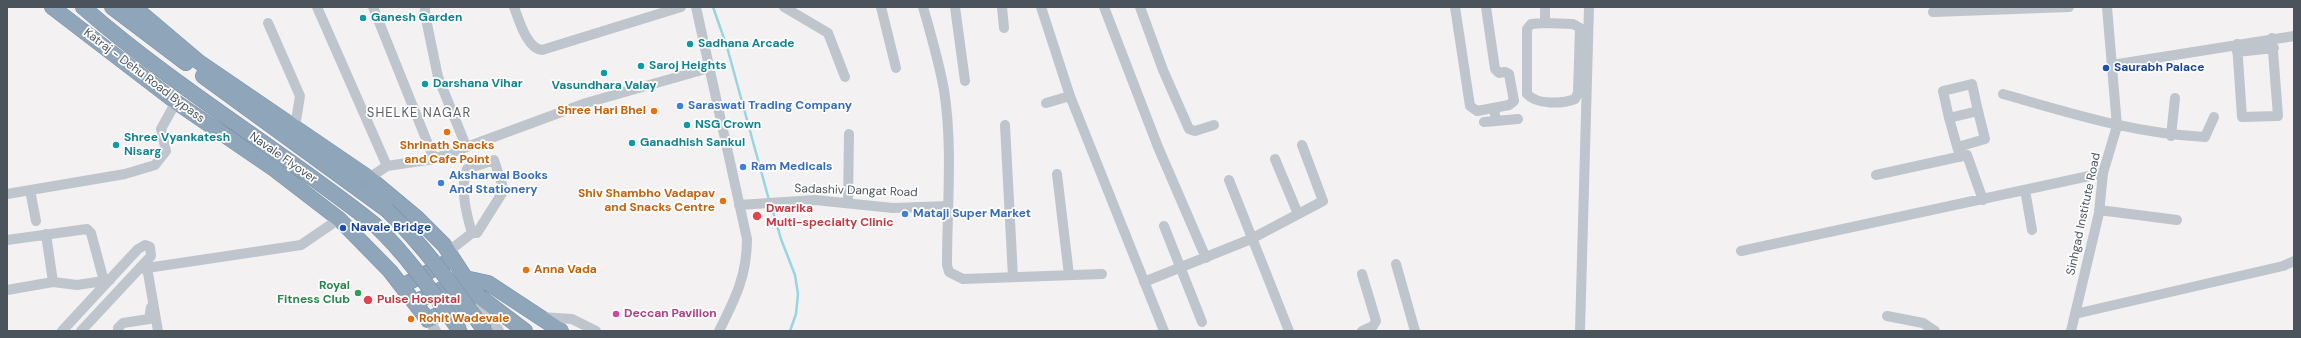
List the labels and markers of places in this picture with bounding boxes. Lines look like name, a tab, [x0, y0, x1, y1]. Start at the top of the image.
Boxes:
place label: Ganesh Garden	[371, 11, 462, 25]
marker: Ganesh Garden	[358, 13, 368, 23]
place label: Sadhana Arcade	[698, 37, 795, 51]
marker: Sadhana Arcade	[685, 39, 695, 49]
place label: Saroj Heights	[649, 59, 727, 73]
marker: Saroj Heights	[636, 61, 646, 71]
place label: Saurabh Palace	[2114, 61, 2204, 75]
marker: Saurabh Palace	[2101, 63, 2111, 73]
marker: Vasundhara Valay	[599, 68, 609, 78]
place label: Darshana Vihar	[433, 77, 523, 91]
marker: Darshana Vihar	[420, 79, 430, 89]
place label: Vasundhara Valay	[552, 79, 656, 93]
place label: Saraswati Trading Company	[688, 99, 852, 113]
marker: Saraswati Trading Company	[675, 101, 685, 111]
place label: Shree Hari Bhel	[557, 104, 646, 118]
marker: Shree Hari Bhel	[649, 106, 659, 116]
place label: NSG Crown	[695, 118, 761, 132]
marker: NSG Crown	[682, 120, 692, 130]
marker: Shrinath Snacks and Cafe Point	[442, 127, 452, 137]
place label: Shree Vyankatesh Nisarg	[124, 131, 230, 159]
place label: Ganadhish Sankul	[640, 136, 745, 150]
marker: Ganadhish Sankul	[627, 138, 637, 148]
place label: Shrinath Snacks and Cafe Point	[400, 139, 494, 167]
marker: Shree Vyankatesh Nisarg	[111, 140, 121, 150]
place label: Ram Medicals	[751, 160, 832, 174]
marker: Ram Medicals	[738, 162, 748, 172]
place label: Aksharwal Books And Stationery	[449, 169, 548, 197]
marker: Aksharwal Books And Stationery	[436, 178, 446, 188]
place label: Shiv Shambho Vadapav and Snacks Centre	[578, 187, 715, 215]
marker: Shiv Shambho Vadapav and Snacks Centre	[718, 196, 728, 206]
place label: Dwarika Multi-specialty Clinic	[766, 202, 893, 230]
place label: Mataji Super Market	[913, 207, 1031, 221]
marker: Mataji Super Market	[900, 209, 910, 219]
marker: Dwarika Multi-specialty Clinic	[751, 210, 763, 222]
place label: Navale Bridge	[351, 221, 431, 235]
marker: Navale Bridge	[338, 223, 348, 233]
place label: Anna Vada	[534, 263, 597, 277]
marker: Anna Vada	[521, 265, 531, 275]
place label: Royal Fitness Club	[277, 279, 350, 307]
marker: Royal Fitness Club	[353, 288, 363, 298]
place label: Pulse Hospital	[377, 293, 460, 307]
marker: Pulse Hospital	[362, 294, 374, 306]
place label: Deccan Pavilion	[624, 307, 717, 321]
marker: Deccan Pavilion	[611, 309, 621, 319]
place label: Rohit Wadevale	[419, 312, 510, 326]
marker: Rohit Wadevale	[406, 314, 416, 324]

